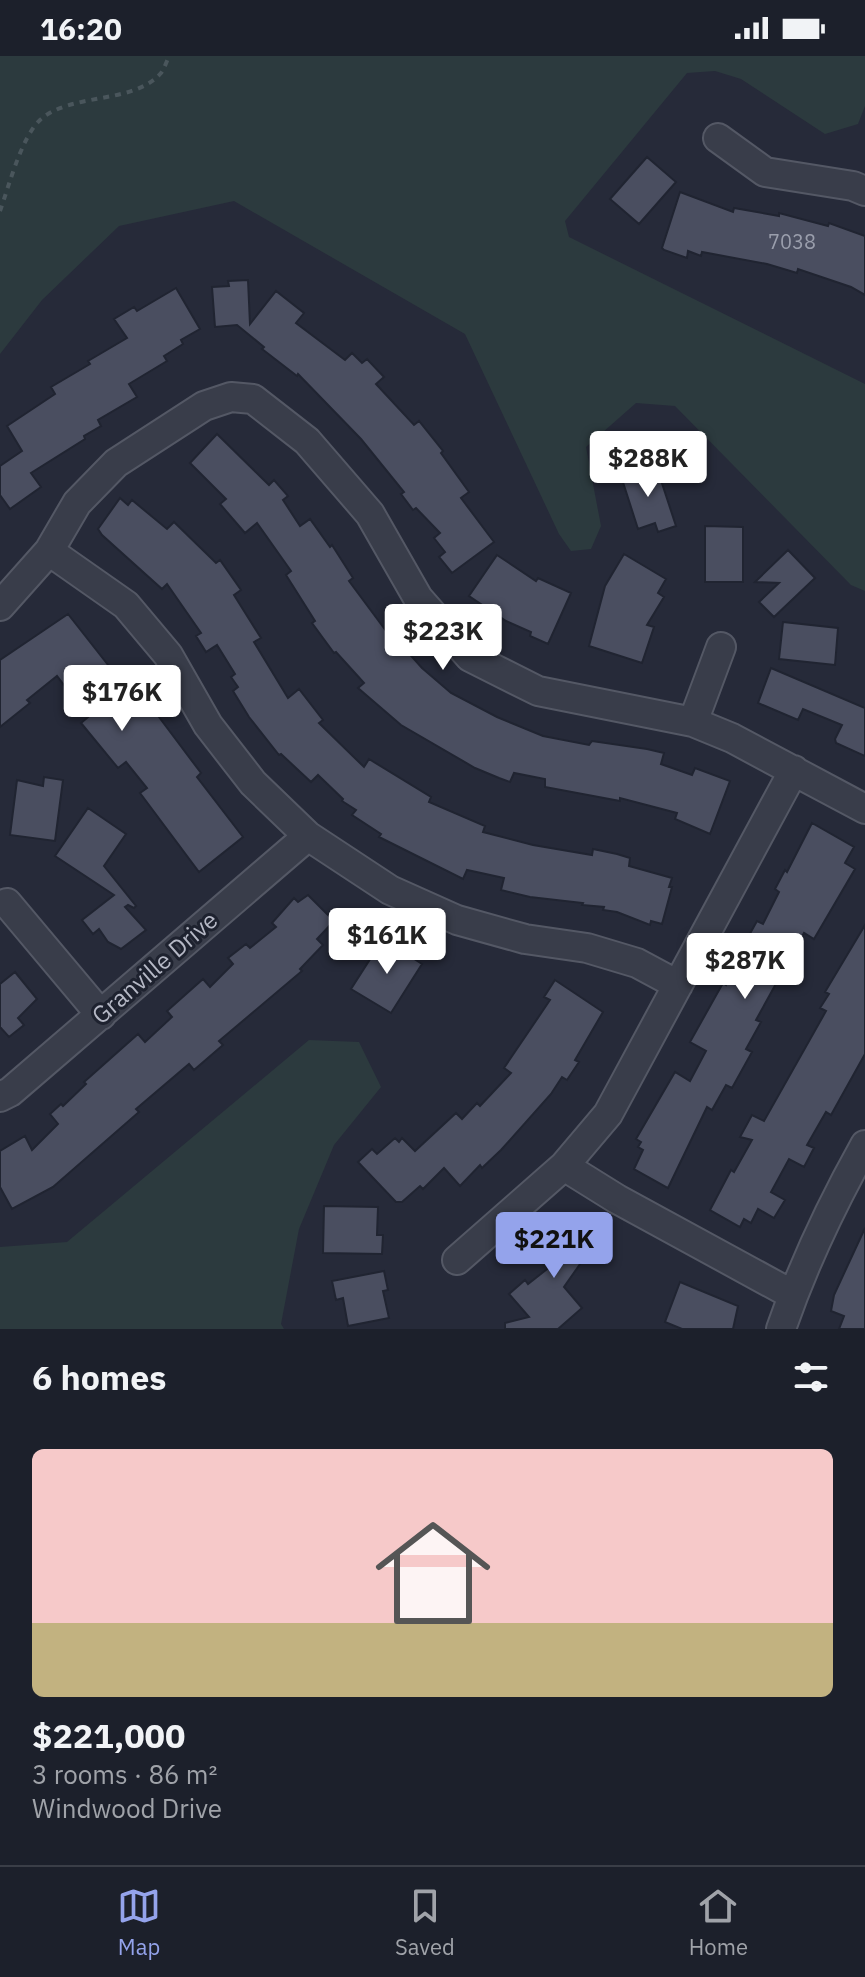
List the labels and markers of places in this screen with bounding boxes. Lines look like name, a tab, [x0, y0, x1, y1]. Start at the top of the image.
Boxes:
pin: $288K	[592, 431, 704, 499]
pin: $223K	[387, 604, 499, 672]
pin: $176K	[66, 665, 178, 733]
pin: $161K	[331, 908, 443, 976]
pin: $287K	[689, 933, 801, 1001]
pin: $221K	[498, 1212, 610, 1280]

